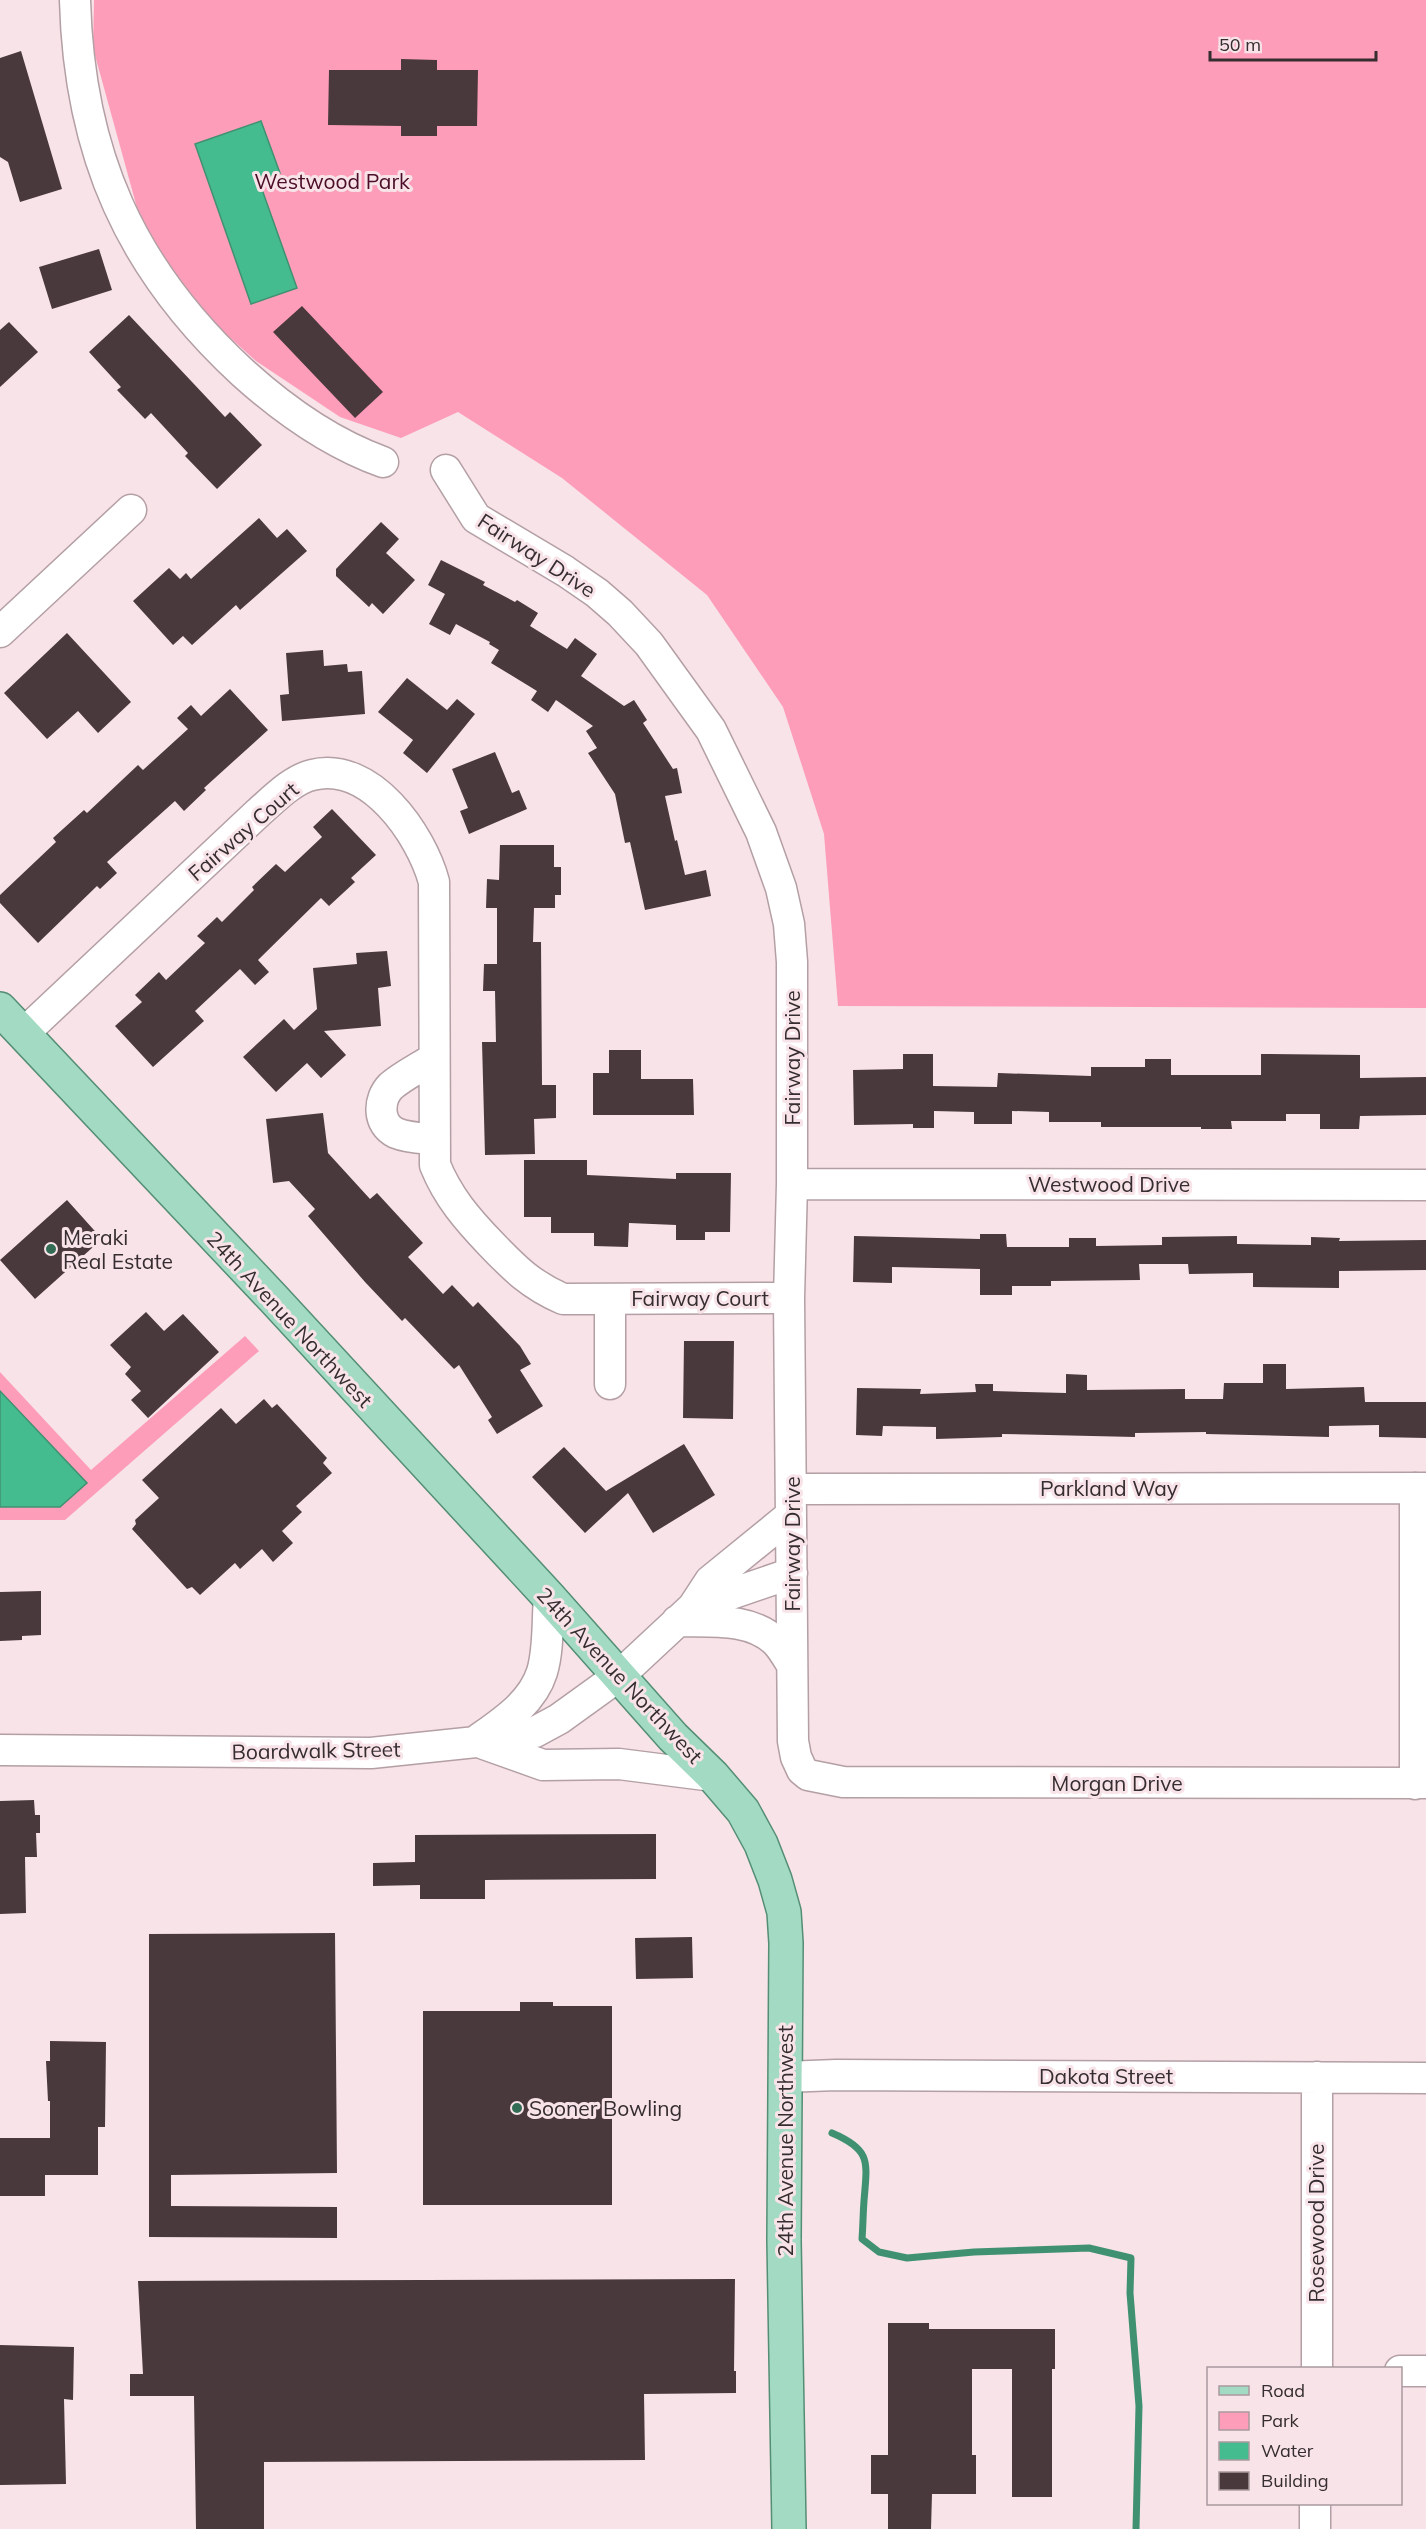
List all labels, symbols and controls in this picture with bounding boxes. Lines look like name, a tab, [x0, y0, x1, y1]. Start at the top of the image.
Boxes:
scale bar	[1210, 24, 1376, 62]
text: 50 m	[1219, 33, 1261, 56]
park label: Westwood Park	[254, 168, 410, 194]
street label: Fairway Drive	[473, 507, 601, 603]
street label: Fairway Court	[183, 776, 303, 886]
street label: Fairway Drive	[779, 990, 805, 1126]
street label: Westwood Drive	[1028, 1171, 1190, 1197]
place label: Meraki Real Estate	[63, 1224, 173, 1274]
street label: 24th Avenue Northwest	[202, 1225, 378, 1413]
marker: Meraki Real Estate	[44, 1242, 58, 1256]
street label: Fairway Court	[631, 1285, 769, 1311]
street label: Parkland Way	[1040, 1475, 1178, 1501]
street label: Fairway Drive	[779, 1476, 805, 1612]
street label: 24th Avenue Northwest	[532, 1581, 708, 1769]
street label: Boardwalk Street	[231, 1736, 401, 1764]
street label: Morgan Drive	[1051, 1770, 1183, 1796]
street label: 24th Avenue Northwest	[772, 2025, 798, 2257]
street label: Dakota Street	[1039, 2063, 1173, 2089]
place label: Sooner Bowling	[529, 2095, 682, 2121]
marker: Sooner Bowling	[510, 2101, 524, 2115]
street label: Rosewood Drive	[1303, 2144, 1329, 2302]
legend	[1207, 2367, 1402, 2505]
text: Road	[1261, 2379, 1305, 2402]
text: Park	[1261, 2409, 1300, 2432]
text: Water	[1261, 2439, 1314, 2462]
text: Building	[1261, 2469, 1329, 2492]

